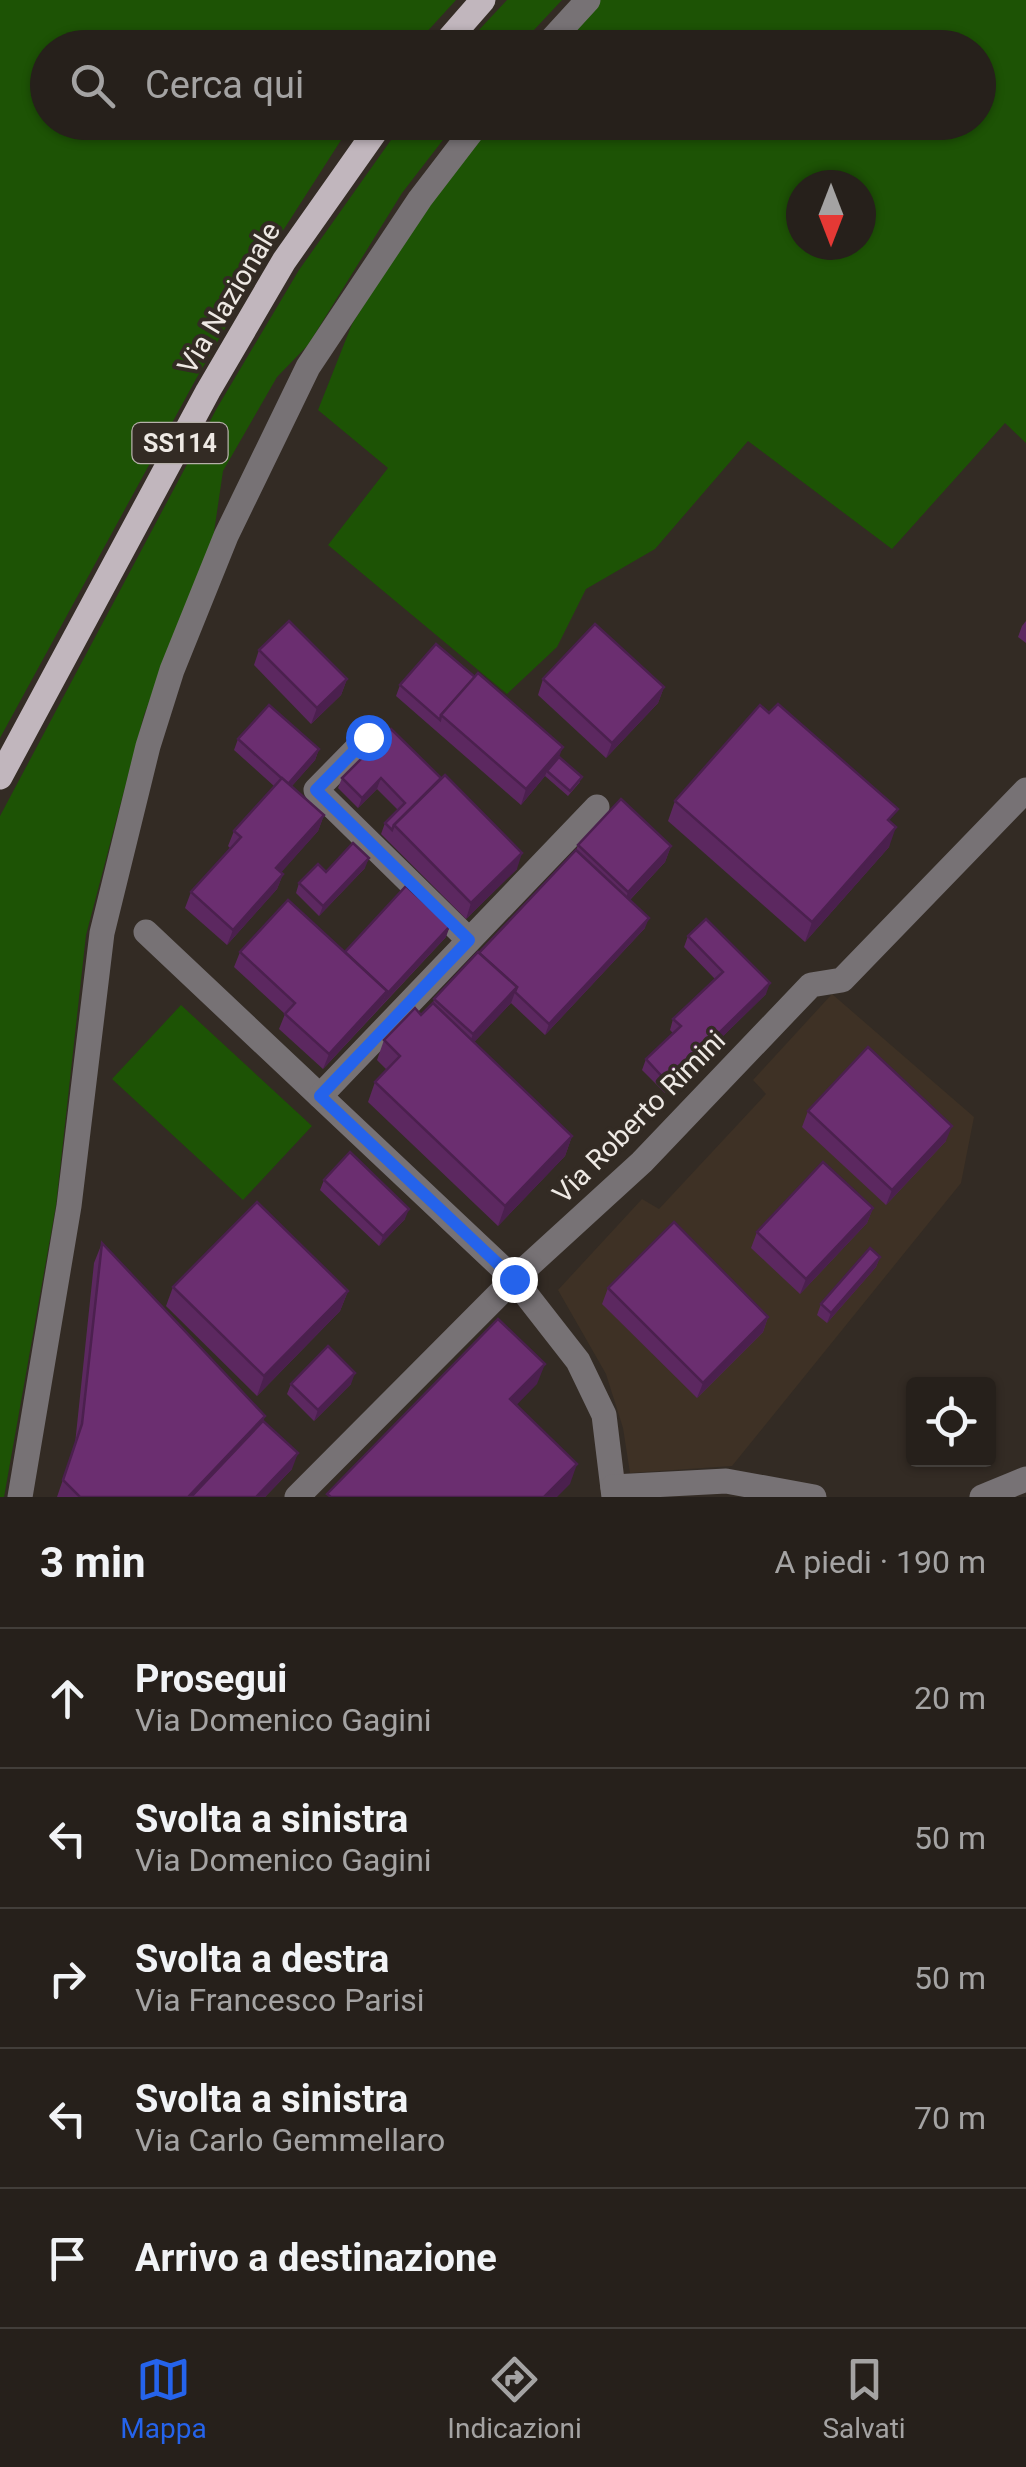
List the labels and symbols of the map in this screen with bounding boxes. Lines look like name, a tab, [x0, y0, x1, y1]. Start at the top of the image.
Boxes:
north arrow	[786, 170, 876, 260]
street label: Via Nazionale	[171, 216, 287, 380]
road number: SS114	[132, 423, 228, 463]
route start	[346, 715, 392, 761]
street label: Via Roberto Rimini	[546, 1024, 732, 1210]
route end	[492, 1257, 538, 1303]

